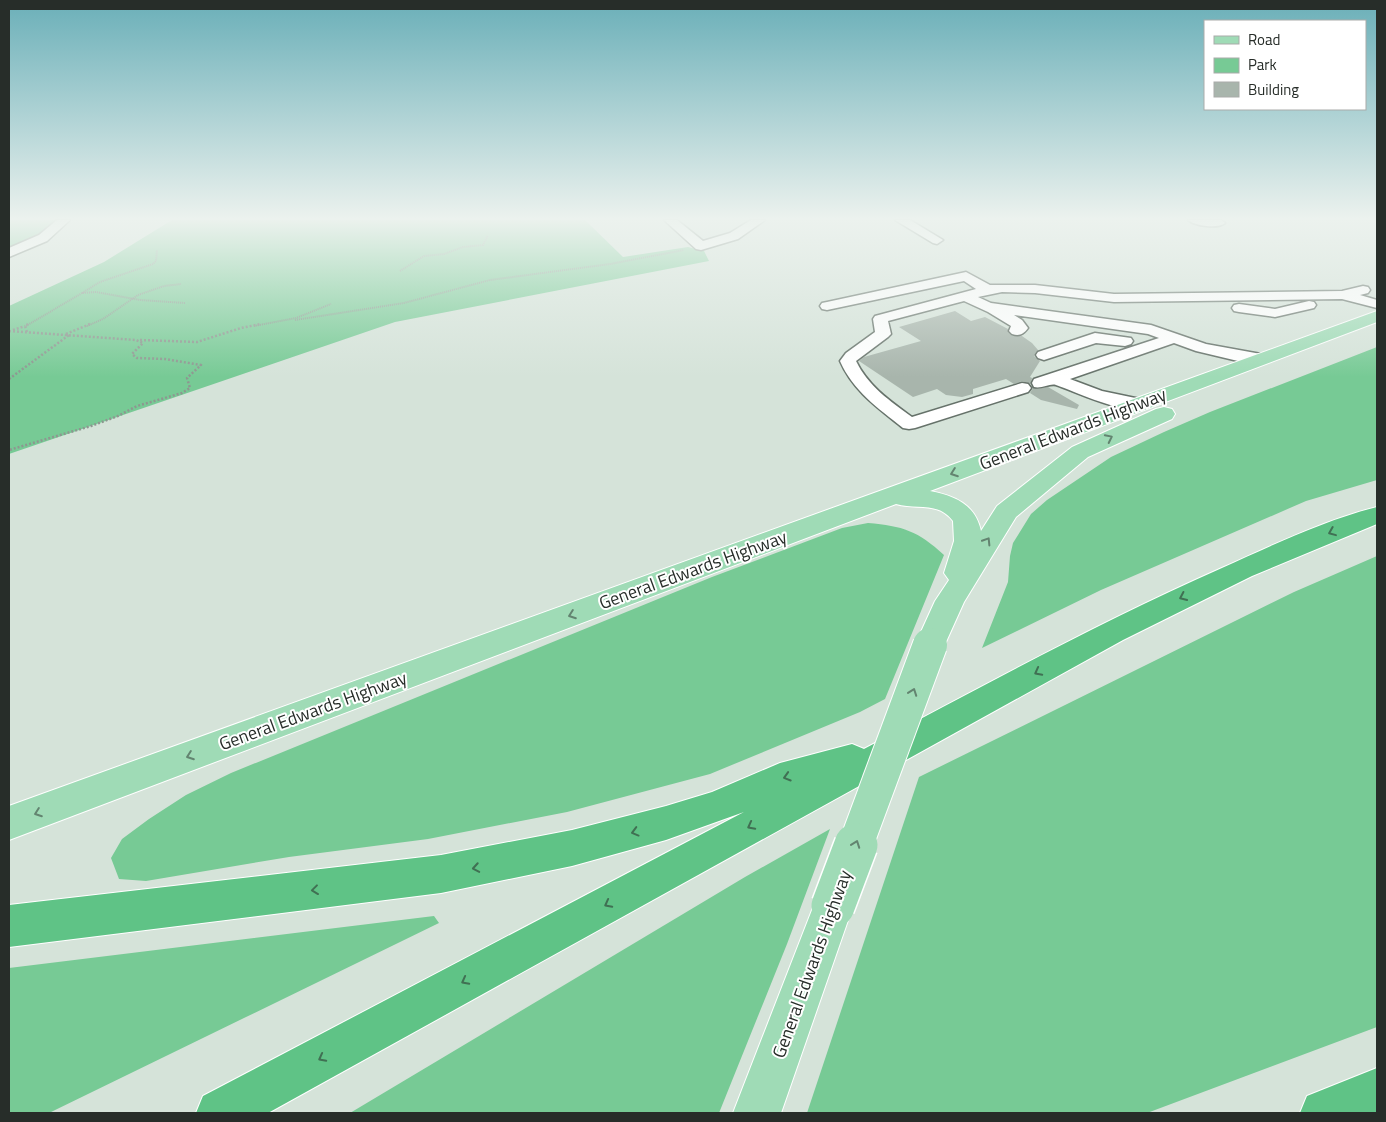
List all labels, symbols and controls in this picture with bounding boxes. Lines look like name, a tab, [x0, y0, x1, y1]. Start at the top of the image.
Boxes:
legend	[1204, 20, 1366, 110]
text: Road	[1248, 28, 1280, 51]
text: Park	[1248, 53, 1277, 76]
text: Building	[1248, 78, 1299, 101]
street label: General Edwards Highway	[975, 380, 1170, 477]
one-way arrow	[1104, 434, 1113, 444]
one-way arrow	[951, 468, 959, 478]
street label: General Edwards Highway	[595, 523, 791, 616]
one-way arrow	[1328, 526, 1337, 536]
one-way arrow	[981, 538, 991, 547]
one-way arrow	[1179, 591, 1188, 601]
one-way arrow	[568, 609, 577, 619]
street label: General Edwards Highway	[215, 664, 411, 757]
one-way arrow	[1035, 665, 1044, 675]
one-way arrow	[907, 688, 917, 697]
one-way arrow	[186, 750, 195, 760]
one-way arrow	[784, 772, 792, 782]
one-way arrow	[34, 807, 42, 817]
one-way arrow	[747, 820, 756, 830]
one-way arrow	[630, 826, 639, 837]
one-way arrow	[850, 840, 860, 849]
one-way arrow	[472, 863, 481, 873]
street label: General Edwards Highway	[765, 866, 858, 1062]
one-way arrow	[311, 884, 320, 894]
one-way arrow	[604, 897, 613, 907]
one-way arrow	[461, 975, 470, 985]
one-way arrow	[318, 1052, 327, 1062]

